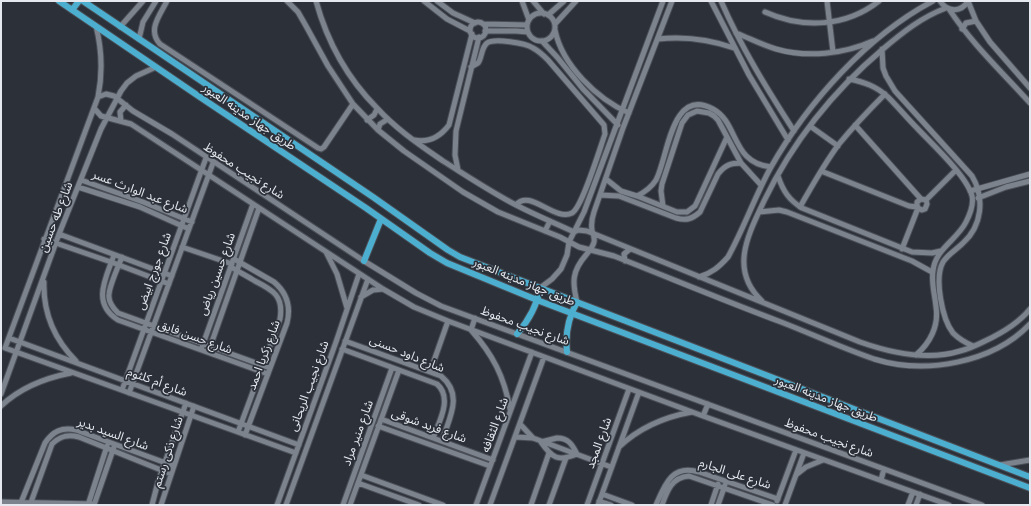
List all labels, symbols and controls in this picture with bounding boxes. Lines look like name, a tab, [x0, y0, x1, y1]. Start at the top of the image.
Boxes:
street label: طريق جهاز مدينه العبور	[200, 81, 298, 153]
street label: شارع نجيب محفوظ	[201, 140, 287, 202]
street label: شارع عبد الوارث عسر	[90, 167, 190, 217]
street label: شارع طه حسين	[36, 180, 76, 254]
street label: شارع جورج ابيض	[133, 230, 175, 312]
street label: شارع حسين رياض	[195, 231, 239, 317]
street label: طريق جهاز مدينه العبور	[471, 255, 577, 309]
street label: شارع نجيب محفوظ	[479, 303, 571, 349]
street label: شارع حسن فايق	[156, 317, 234, 357]
street label: شارع زكريا احمد	[245, 318, 283, 392]
street label: شارع داود حسنى	[367, 332, 447, 376]
street label: شارع نجيب الريحانى	[286, 339, 332, 433]
street label: شارع أم كلثوم	[125, 364, 189, 400]
street label: طريق جهاز مدينه العبور	[773, 373, 879, 425]
street label: شارع الثقافه	[478, 395, 512, 455]
street label: شارع منير مراد	[339, 398, 377, 468]
street label: شارع فريد شوقى	[390, 406, 468, 446]
street label: شارع السيد بدير	[75, 414, 151, 454]
street label: شارع ذكى رستم	[150, 415, 186, 489]
street label: شارع المجد	[583, 415, 615, 471]
street label: شارع نجيب محفوظ	[783, 415, 875, 461]
street label: شارع على الجارم	[697, 456, 773, 492]

